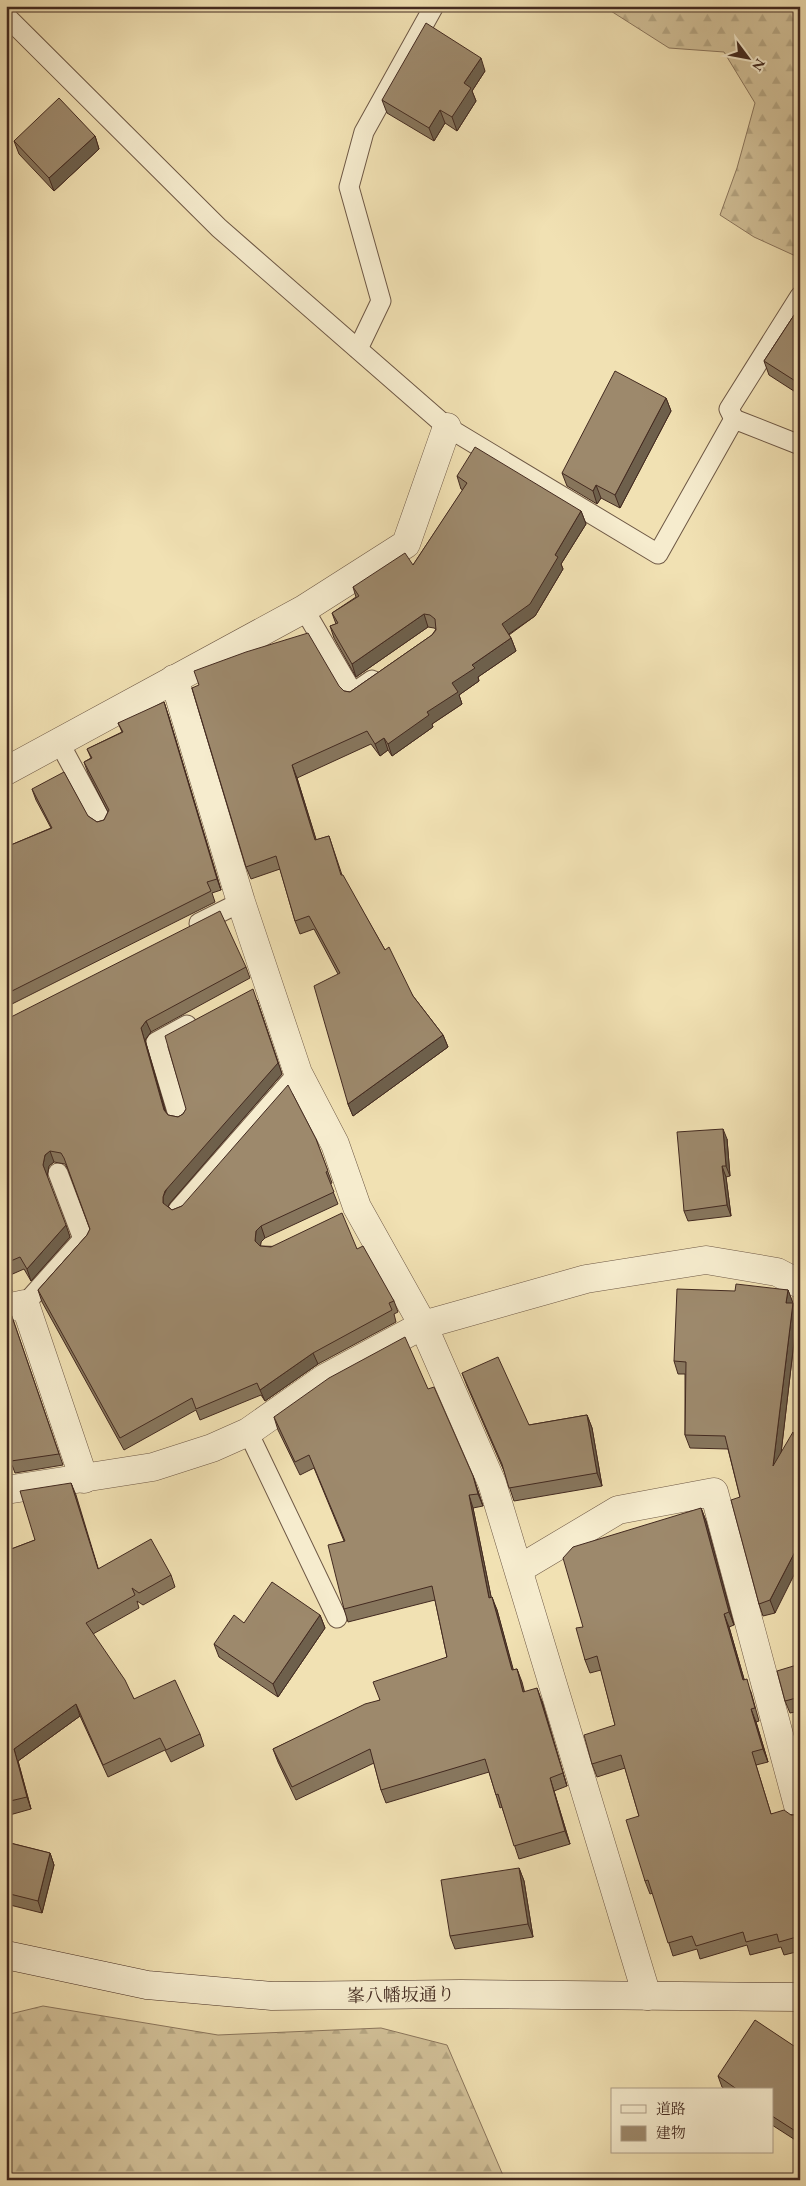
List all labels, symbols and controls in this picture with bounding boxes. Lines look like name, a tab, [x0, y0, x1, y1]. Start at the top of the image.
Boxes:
north arrow	[724, 32, 774, 82]
text: N	[748, 55, 770, 75]
street label: 峯八幡坂通り	[347, 1982, 455, 2007]
legend	[611, 2088, 774, 2154]
text: 道路	[656, 2099, 686, 2118]
text: 建物	[656, 2123, 686, 2142]

